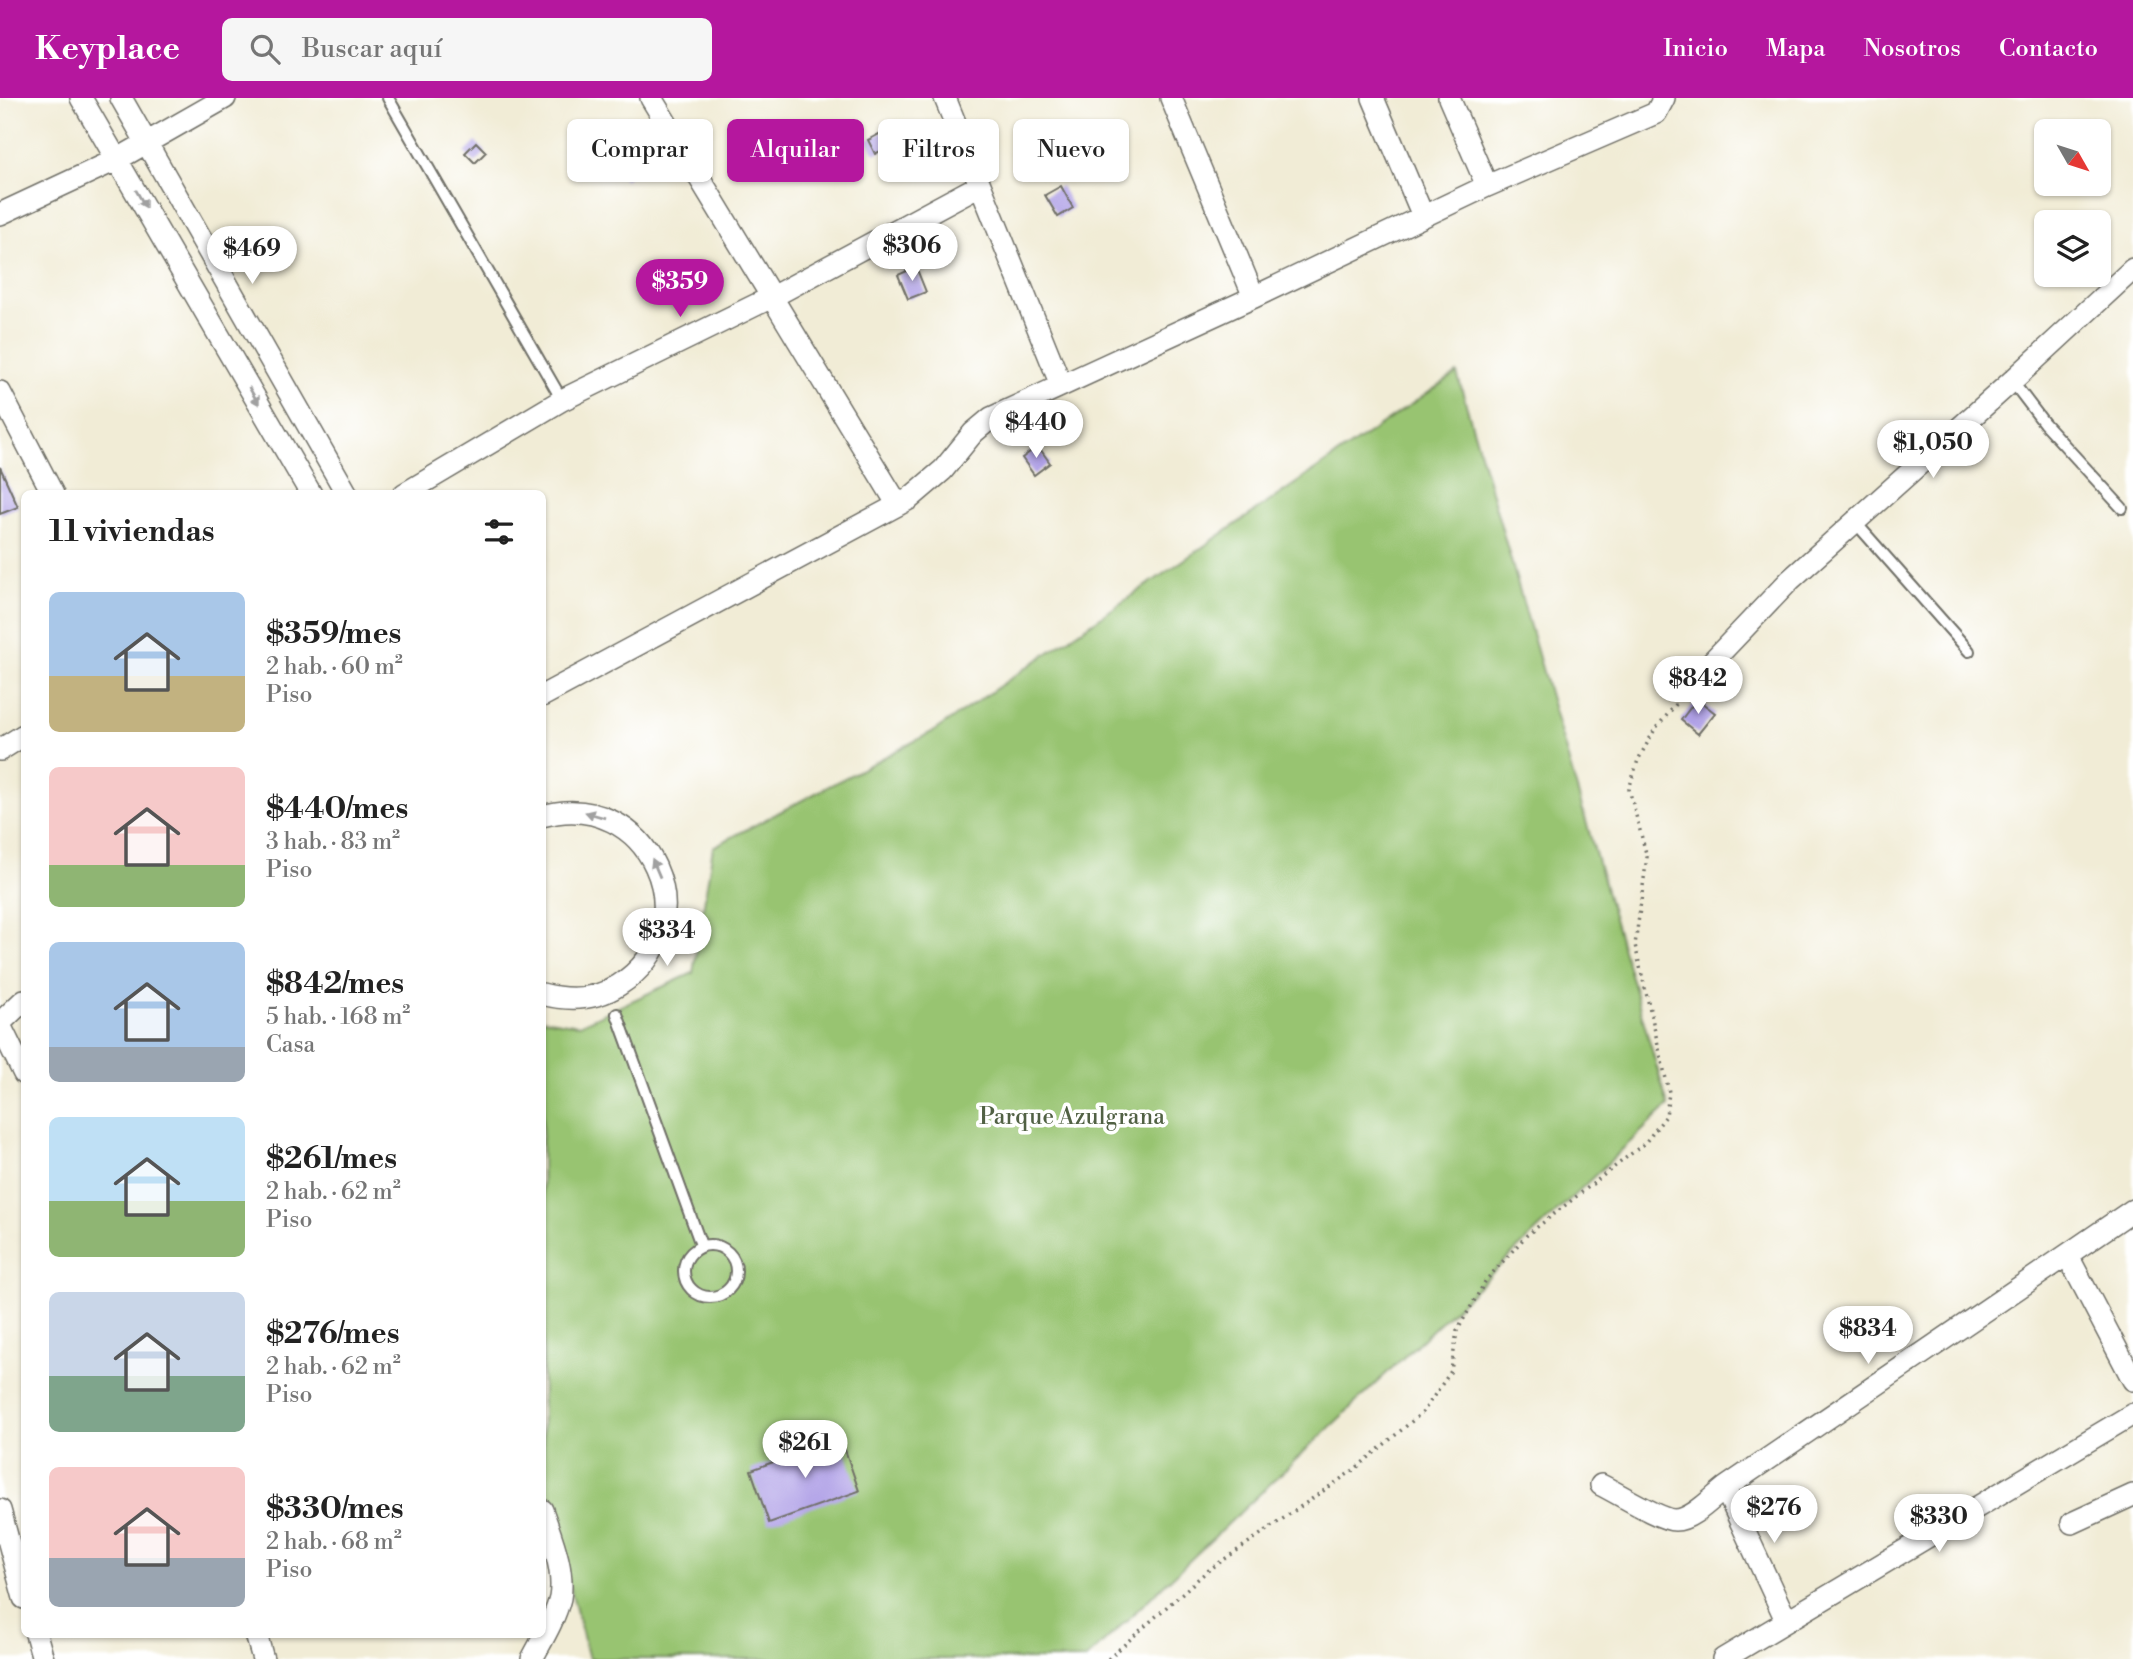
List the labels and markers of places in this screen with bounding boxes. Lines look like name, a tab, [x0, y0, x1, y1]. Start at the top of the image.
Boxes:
pin: $306	[871, 223, 953, 283]
pin: $469	[211, 226, 293, 286]
pin: $359	[639, 260, 721, 319]
pin: $440	[995, 400, 1077, 460]
pin: $1,050	[1876, 420, 1990, 480]
pin: $842	[1657, 656, 1739, 716]
pin: $334	[626, 908, 708, 968]
pin: $834	[1827, 1306, 1909, 1366]
pin: $261	[764, 1420, 846, 1480]
pin: $276	[1733, 1486, 1815, 1545]
pin: $330	[1898, 1494, 1980, 1554]

